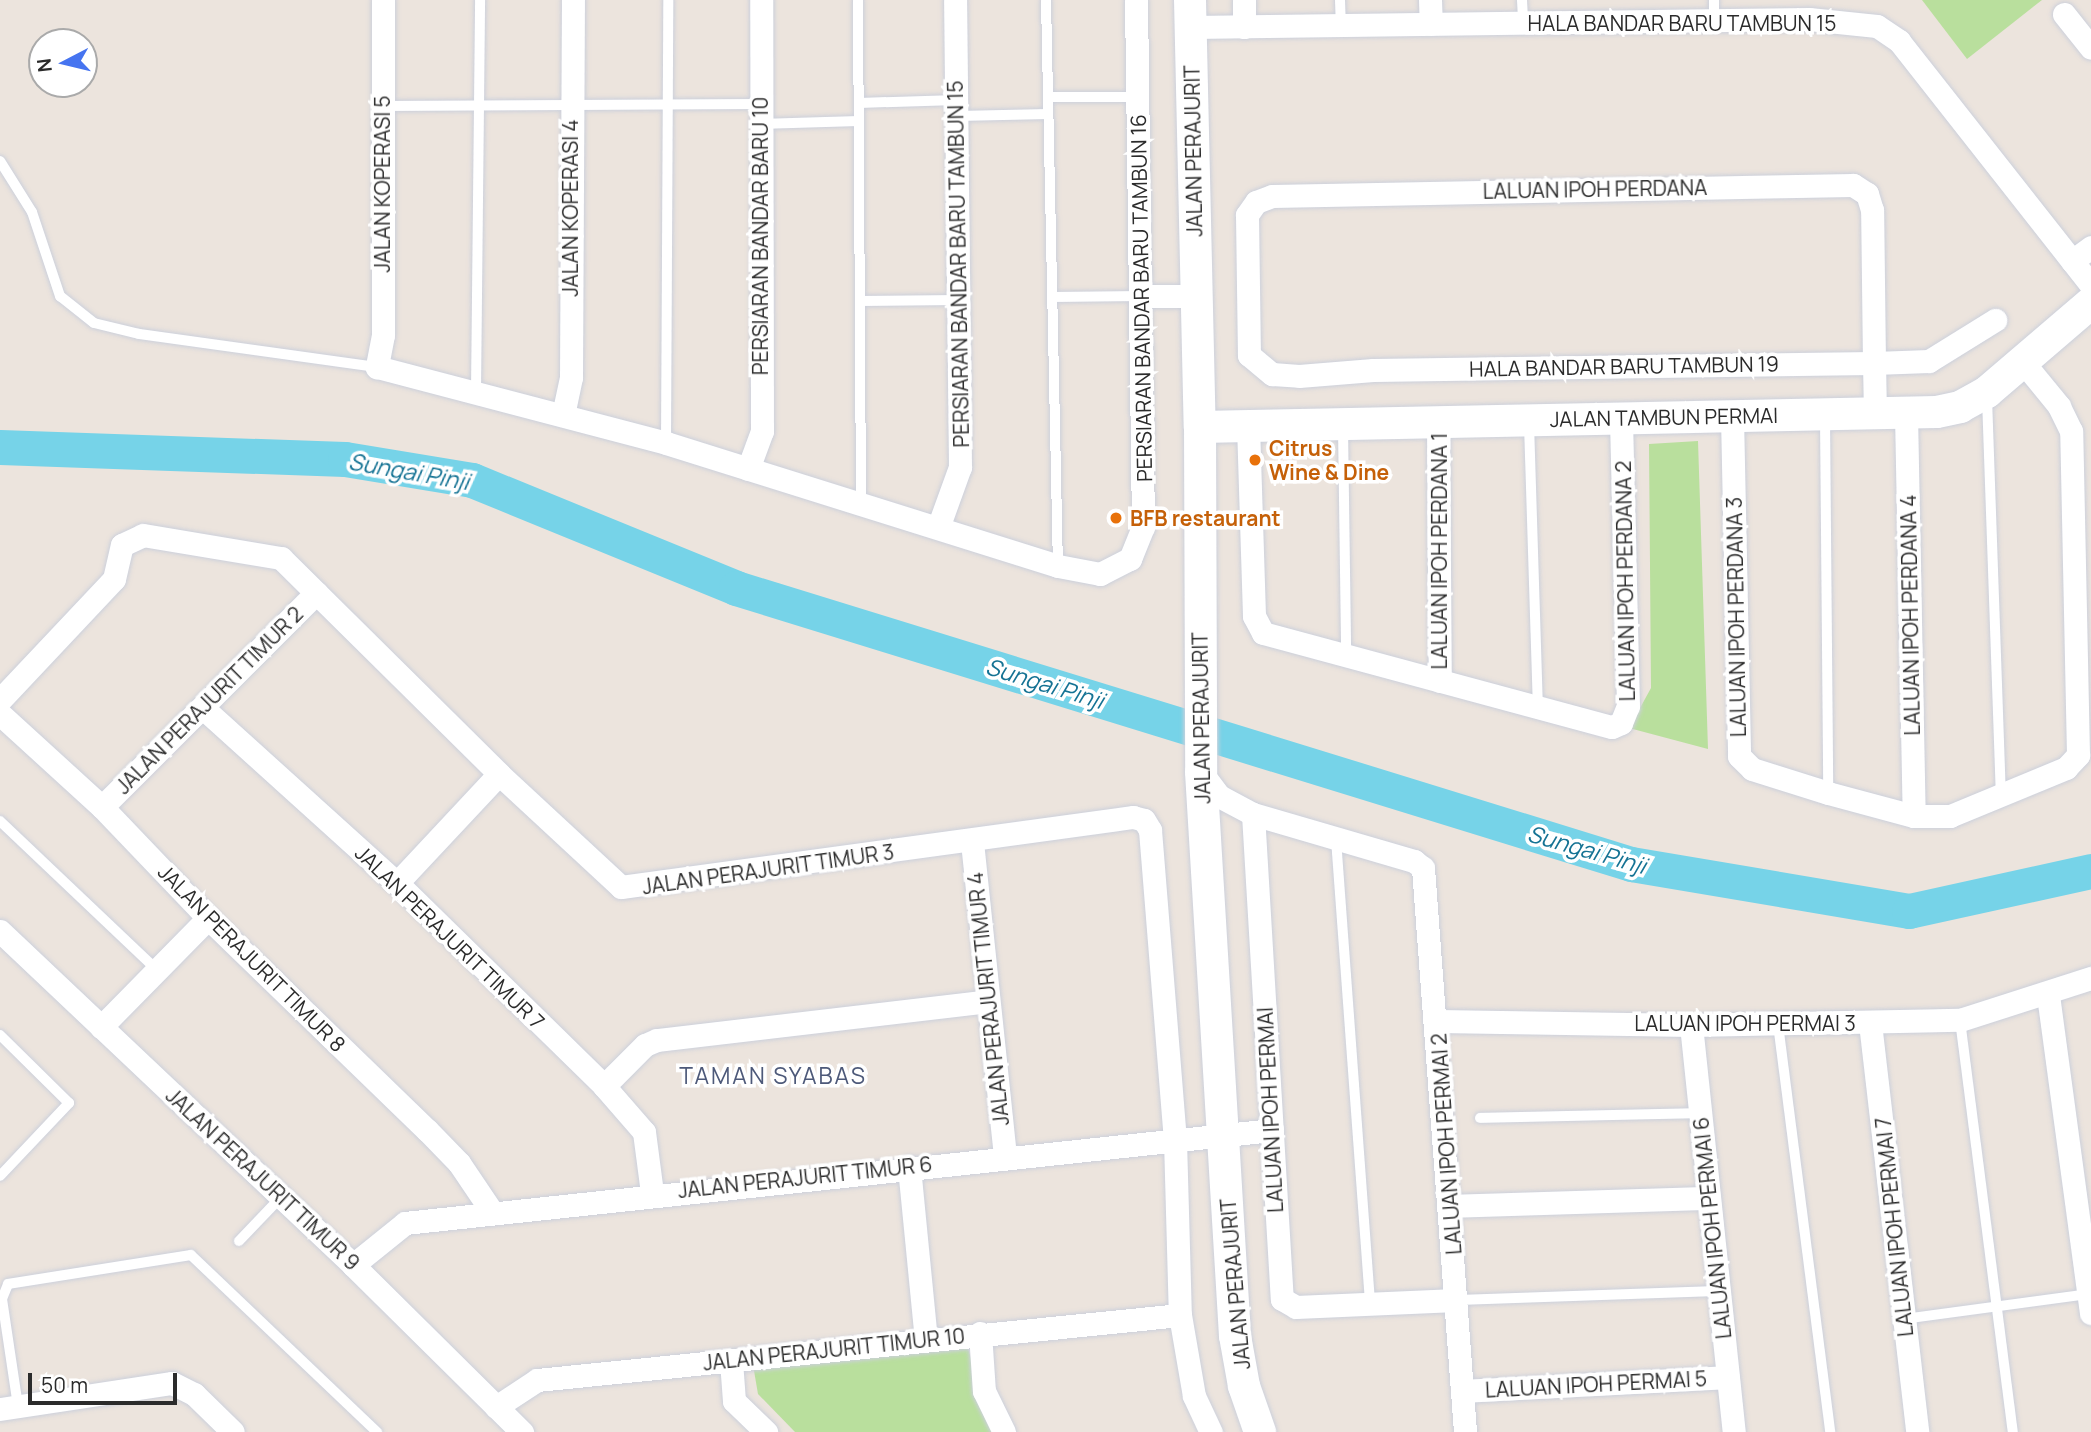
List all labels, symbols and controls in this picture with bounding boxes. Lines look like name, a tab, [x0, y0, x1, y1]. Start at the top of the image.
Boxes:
street label: HALA BANDAR BARU TAMBUN 15	[1528, 10, 1836, 36]
north arrow	[28, 28, 98, 98]
text: N	[30, 57, 58, 74]
street label: JALAN PERAJURIT	[1179, 65, 1207, 237]
street label: PERSIARAN BANDAR BARU TAMBUN 15	[942, 80, 974, 448]
street label: JALAN KOPERASI 5	[369, 95, 395, 273]
street label: PERSIARAN BANDAR BARU 10	[747, 97, 773, 375]
street label: PERSIARAN BANDAR BARU TAMBUN 16	[1125, 114, 1157, 482]
street label: JALAN KOPERASI 4	[557, 119, 583, 297]
street label: LALUAN IPOH PERDANA	[1482, 174, 1708, 204]
street label: HALA BANDAR BARU TAMBUN 19	[1469, 351, 1779, 381]
street label: JALAN TAMBUN PERMAI	[1550, 402, 1778, 432]
street label: LALUAN IPOH PERDANA 1	[1426, 432, 1452, 670]
place label: Citrus Wine & Dine	[1269, 435, 1389, 485]
water label: Sungai Pinji	[347, 447, 471, 495]
marker: Citrus Wine & Dine	[1247, 452, 1263, 468]
street label: LALUAN IPOH PERDANA 2	[1610, 460, 1640, 702]
street label: LALUAN IPOH PERDANA 4	[1895, 494, 1925, 736]
street label: LALUAN IPOH PERDANA 3	[1721, 497, 1751, 737]
place label: BFB restaurant	[1130, 505, 1281, 531]
marker: BFB restaurant	[1108, 510, 1124, 526]
street label: JALAN PERAJURIT TIMUR 2	[110, 601, 308, 799]
street label: JALAN PERAJURIT	[1187, 632, 1215, 804]
water label: Sungai Pinji	[983, 652, 1107, 714]
water label: Sungai Pinji	[1525, 819, 1649, 879]
street label: JALAN PERAJURIT TIMUR 3	[640, 839, 896, 899]
street label: JALAN PERAJURIT TIMUR 7	[350, 840, 550, 1034]
street label: JALAN PERAJURIT TIMUR 8	[153, 859, 351, 1057]
street label: JALAN PERAJURIT TIMUR 4	[962, 871, 1014, 1127]
street label: LALUAN IPOH PERMAI	[1252, 1007, 1288, 1213]
street label: LALUAN IPOH PERMAI 3	[1634, 1010, 1856, 1036]
street label: LALUAN IPOH PERMAI 2	[1426, 1032, 1466, 1256]
district label: TAMAN SYABAS	[681, 1061, 865, 1089]
street label: JALAN PERAJURIT TIMUR 9	[161, 1082, 365, 1276]
street label: LALUAN IPOH PERMAI 6	[1688, 1116, 1736, 1340]
street label: LALUAN IPOH PERMAI 7	[1870, 1116, 1918, 1338]
street label: JALAN PERAJURIT TIMUR 6	[676, 1151, 934, 1203]
street label: JALAN PERAJURIT	[1215, 1197, 1255, 1371]
street label: JALAN PERAJURIT TIMUR 10	[701, 1323, 967, 1375]
scale bar	[32, 1358, 180, 1402]
street label: LALUAN IPOH PERMAI 5	[1484, 1366, 1708, 1402]
text: 50 m	[41, 1371, 88, 1399]

